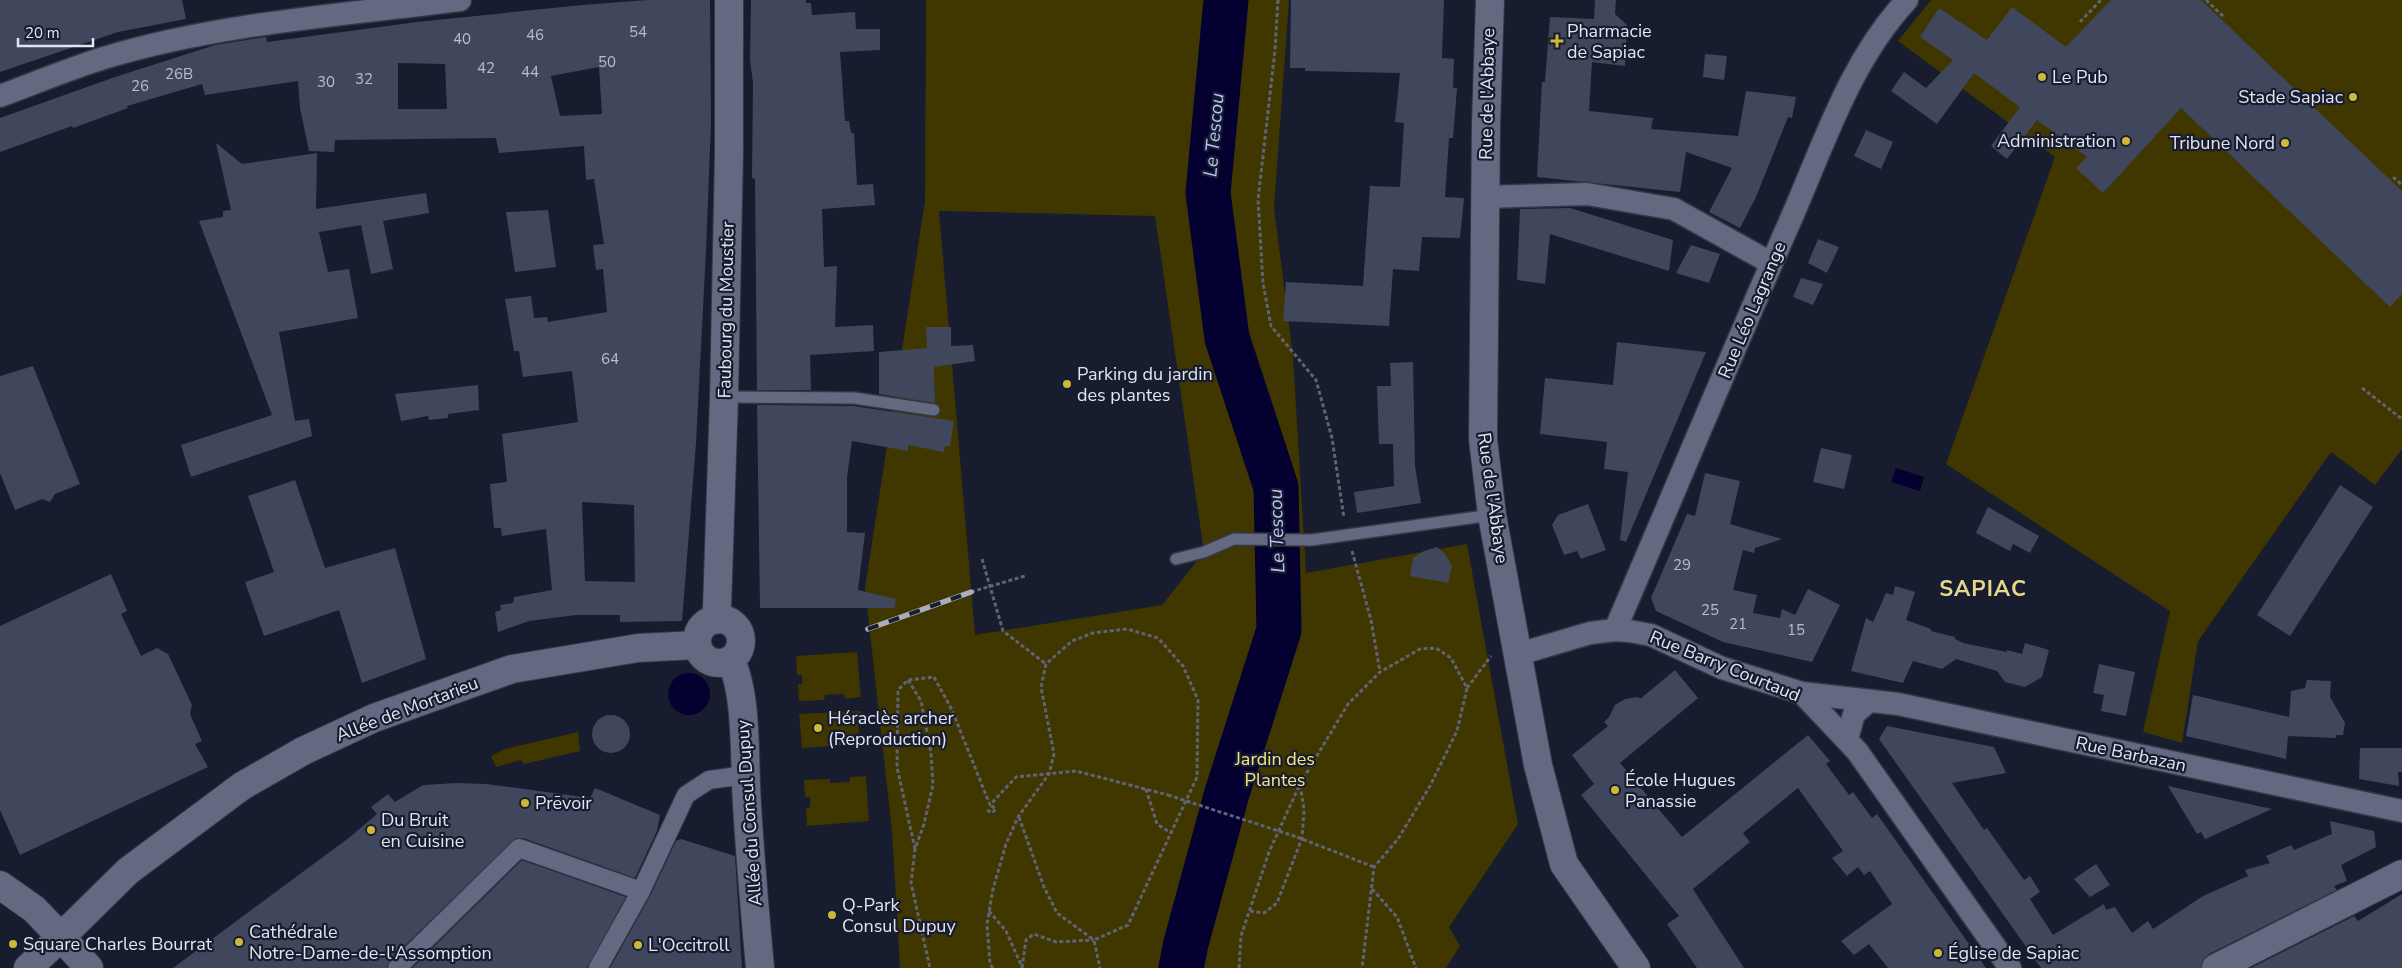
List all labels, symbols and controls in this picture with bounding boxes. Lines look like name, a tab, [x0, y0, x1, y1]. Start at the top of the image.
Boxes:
scale bar	[18, 15, 92, 47]
place label: Pharmacie de Sapiac	[1567, 19, 1652, 64]
house number: 54	[629, 22, 647, 42]
text: 20 m	[25, 23, 60, 43]
house number: 46	[526, 25, 544, 45]
street label: Rue de l'Abbaye	[1474, 28, 1500, 160]
house number: 40	[453, 29, 471, 49]
marker: Pharmacie de Sapiac	[1551, 35, 1563, 47]
house number: 50	[598, 52, 616, 72]
house number: 42	[477, 58, 495, 78]
house number: 44	[521, 62, 539, 82]
house number: 26B	[165, 64, 193, 84]
place label: Le Pub	[2052, 65, 2108, 89]
house number: 32	[355, 69, 373, 89]
marker: Le Pub	[2036, 71, 2048, 83]
house number: 30	[317, 72, 335, 92]
house number: 26	[131, 76, 149, 96]
place label: Stade Sapiac	[2238, 85, 2343, 109]
marker: Stade Sapiac	[2347, 91, 2359, 103]
water label: Le Tescou	[1197, 92, 1231, 178]
place label: Administration	[1997, 129, 2116, 153]
place label: Tribune Nord	[2170, 131, 2275, 155]
marker: Administration	[2120, 135, 2132, 147]
marker: Tribune Nord	[2279, 137, 2291, 149]
street label: Faubourg du Moustier	[712, 221, 740, 399]
street label: Rue Léo Lagrange	[1712, 238, 1792, 382]
house number: 64	[601, 349, 619, 369]
place label: Parking du jardin des plantes	[1077, 362, 1213, 407]
marker: Parking du jardin des plantes	[1061, 378, 1073, 390]
street label: Rue de l'Abbaye	[1472, 431, 1514, 565]
water label: Le Tescou	[1263, 488, 1291, 574]
house number: 29	[1673, 555, 1691, 575]
district label: SAPIAC	[1939, 574, 2027, 604]
house number: 25	[1701, 600, 1719, 620]
house number: 21	[1729, 614, 1747, 634]
house number: 15	[1787, 620, 1805, 640]
street label: Rue Barry Courtaud	[1646, 625, 1804, 707]
street label: Allée de Mortarieu	[332, 671, 482, 747]
place label: Héraclès archer (Reproduction)	[828, 706, 955, 751]
street label: Allée du Consul Dupuy	[730, 718, 767, 907]
marker: Héraclès archer (Reproduction)	[812, 722, 824, 734]
street label: Rue Barbazan	[2073, 731, 2189, 777]
park label: Jardin des Plantes	[1234, 747, 1315, 792]
place label: École Hugues Panassie	[1625, 768, 1736, 813]
marker: École Hugues Panassie	[1609, 784, 1621, 796]
place label: Prēvoir	[535, 791, 592, 815]
marker: Prēvoir	[519, 797, 531, 809]
place label: Du Bruit en Cuisine	[381, 808, 464, 853]
marker: Du Bruit en Cuisine	[365, 824, 377, 836]
place label: Q-Park Consul Dupuy	[842, 893, 956, 938]
marker: Q-Park Consul Dupuy	[826, 909, 838, 921]
place label: Cathédrale Notre-Dame-de-l'Assomption	[249, 920, 492, 965]
place label: Square Charles Bourrat	[23, 932, 213, 956]
place label: L'Occitroll	[648, 933, 730, 957]
marker: Cathédrale Notre-Dame-de-l'Assomption	[233, 936, 245, 948]
marker: Square Charles Bourrat	[7, 938, 19, 950]
marker: L'Occitroll	[632, 939, 644, 951]
place label: Église de Sapiac	[1948, 941, 2079, 965]
marker: Église de Sapiac	[1932, 947, 1944, 959]

